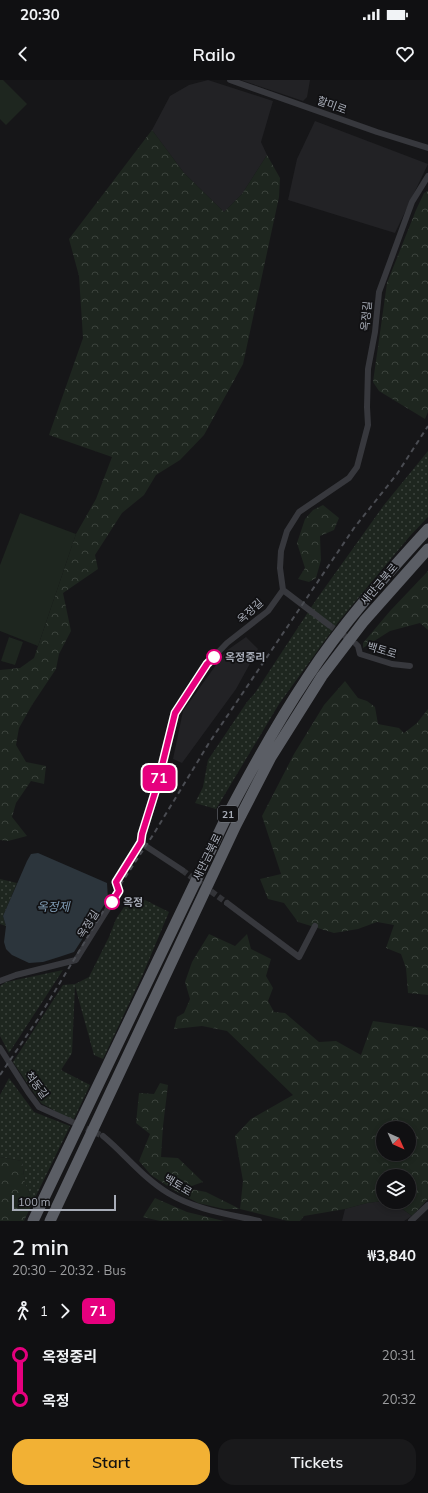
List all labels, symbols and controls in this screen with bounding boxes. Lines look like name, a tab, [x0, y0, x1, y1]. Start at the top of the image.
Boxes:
text: 20:30	[20, 5, 60, 24]
icon: back	[12, 43, 34, 65]
text: Railo	[193, 43, 235, 66]
icon: heart	[394, 43, 416, 65]
street label: 할미로	[315, 93, 349, 117]
street label: 옥정길	[357, 300, 375, 332]
street label: 새만금북로	[357, 560, 401, 608]
street label: 옥정길	[234, 596, 266, 626]
street label: 백토로	[365, 639, 399, 661]
marker: 옥정중리	[206, 649, 222, 665]
place label: 옥정중리	[225, 650, 265, 664]
line badge: 71	[141, 765, 177, 791]
text: 71	[151, 769, 167, 787]
road number: 21	[218, 806, 238, 822]
street label: 새만금북로	[190, 831, 224, 883]
marker: 옥정	[104, 894, 120, 910]
place label: 옥정	[123, 895, 143, 909]
water label: 옥정제	[36, 899, 72, 914]
street label: 옥정길	[74, 907, 102, 941]
street label: 척동길	[22, 1069, 52, 1101]
north arrow	[376, 1121, 416, 1161]
map controls	[376, 1121, 416, 1209]
button: layers	[376, 1169, 416, 1209]
street label: 백토로	[161, 1171, 195, 1199]
scale bar	[12, 1193, 116, 1212]
text: 100 m	[18, 1195, 50, 1209]
text: 2 min	[12, 1233, 69, 1261]
text: ₩3,840	[367, 1246, 416, 1265]
text: 20:30 – 20:32 · Bus	[12, 1262, 126, 1278]
icon: walk	[12, 1300, 34, 1322]
icon: forward	[54, 1300, 76, 1322]
text: 71	[90, 1302, 107, 1320]
text: 1	[40, 1303, 48, 1319]
text: 옥정중리	[42, 1347, 97, 1366]
text: 20:31	[382, 1347, 416, 1363]
text: 옥정	[42, 1391, 70, 1410]
text: 20:32	[382, 1391, 416, 1407]
button: Start	[12, 1439, 210, 1485]
button: Tickets	[218, 1439, 416, 1485]

